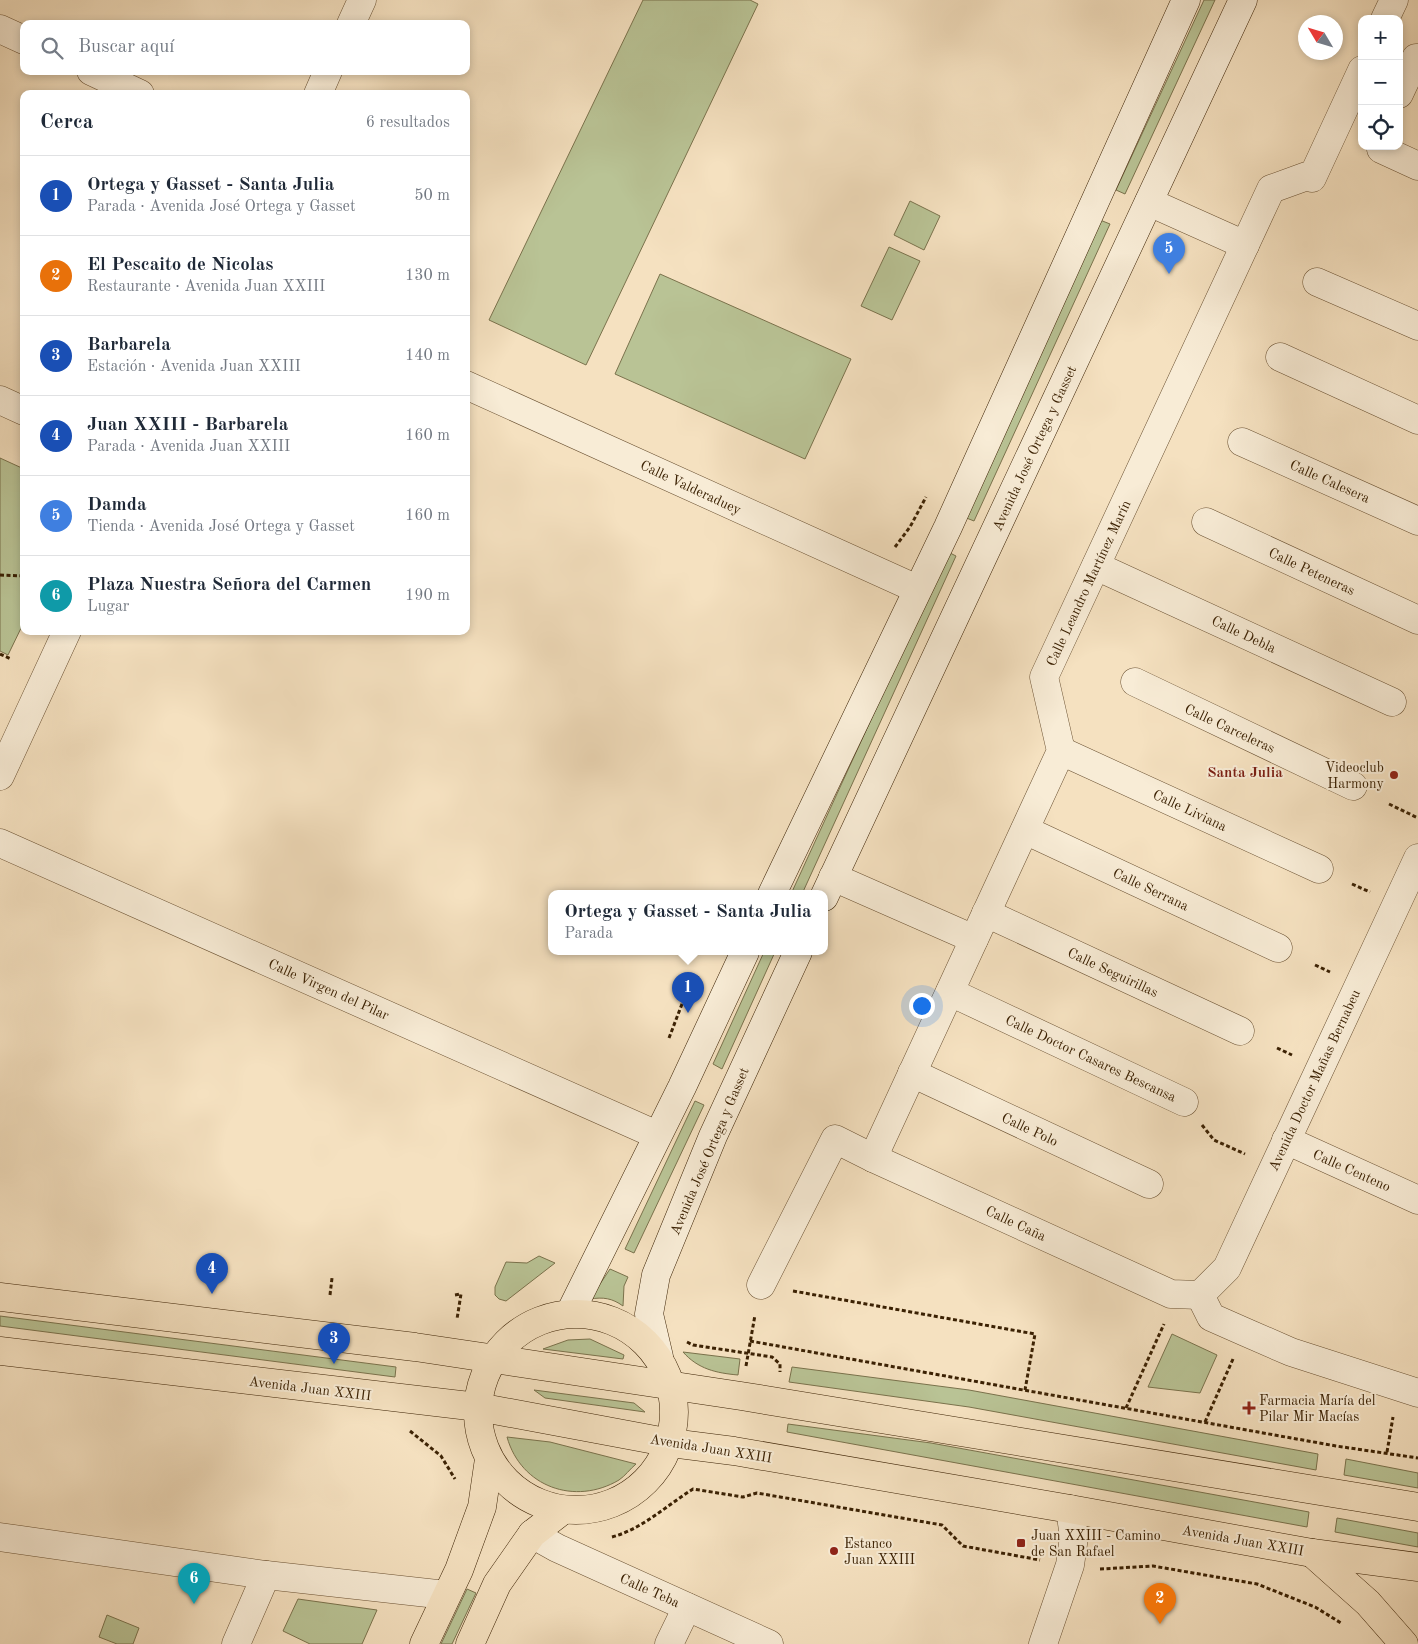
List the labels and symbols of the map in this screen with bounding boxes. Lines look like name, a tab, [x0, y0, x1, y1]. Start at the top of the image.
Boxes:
north arrow	[1298, 15, 1343, 60]
pin: 5	[1153, 233, 1185, 274]
street label: Avenida José Ortega y Gasset	[990, 364, 1079, 533]
street label: Calle Valderaduey	[638, 458, 744, 518]
street label: Calle Calesera	[1288, 458, 1372, 506]
street label: Calle Leandro Martínez Marín	[1044, 498, 1134, 669]
street label: Calle Peteneras	[1266, 546, 1357, 598]
street label: Calle Debla	[1209, 614, 1278, 656]
street label: Calle Carceleras	[1182, 702, 1277, 756]
place label: Videoclub Harmony	[1325, 761, 1385, 791]
district label: Santa Julia	[1207, 766, 1283, 781]
marker: Videoclub Harmony	[1388, 769, 1400, 781]
street label: Calle Liviana	[1150, 788, 1229, 834]
street label: Calle Serrana	[1110, 866, 1191, 914]
street label: Calle Seguirillas	[1065, 946, 1160, 1000]
street label: Calle Virgen del Pilar	[266, 957, 391, 1023]
pin: 1	[672, 972, 704, 1013]
street label: Avenida Doctor Mañas Bernabeu	[1267, 987, 1363, 1173]
your location	[909, 993, 935, 1019]
street label: Calle Doctor Casares Bescansa	[1003, 1013, 1178, 1105]
street label: Avenida José Ortega y Gasset	[668, 1065, 752, 1237]
street label: Calle Polo	[999, 1111, 1060, 1149]
street label: Calle Centeno	[1311, 1148, 1393, 1194]
street label: Calle Caña	[983, 1204, 1048, 1244]
pin: 4	[196, 1253, 228, 1294]
pin: 3	[318, 1323, 350, 1364]
street label: Avenida Juan XXIII	[248, 1375, 372, 1403]
place label: Farmacia María del Pilar Mir Macías	[1259, 1394, 1376, 1424]
marker: Farmacia María del Pilar Mir Macías	[1243, 1402, 1255, 1414]
street label: Avenida Juan XXIII	[649, 1432, 773, 1466]
street label: Avenida Juan XXIII	[1181, 1523, 1305, 1559]
place label: Juan XXIII - Camino de San Rafael	[1031, 1529, 1161, 1559]
place label: Estanco Juan XXIII	[844, 1537, 915, 1567]
marker: Juan XXIII - Camino de San Rafael	[1015, 1537, 1027, 1549]
marker: Estanco Juan XXIII	[828, 1545, 840, 1557]
pin: 6	[178, 1563, 210, 1604]
street label: Calle Teba	[618, 1572, 682, 1610]
pin: 2	[1144, 1583, 1176, 1624]

